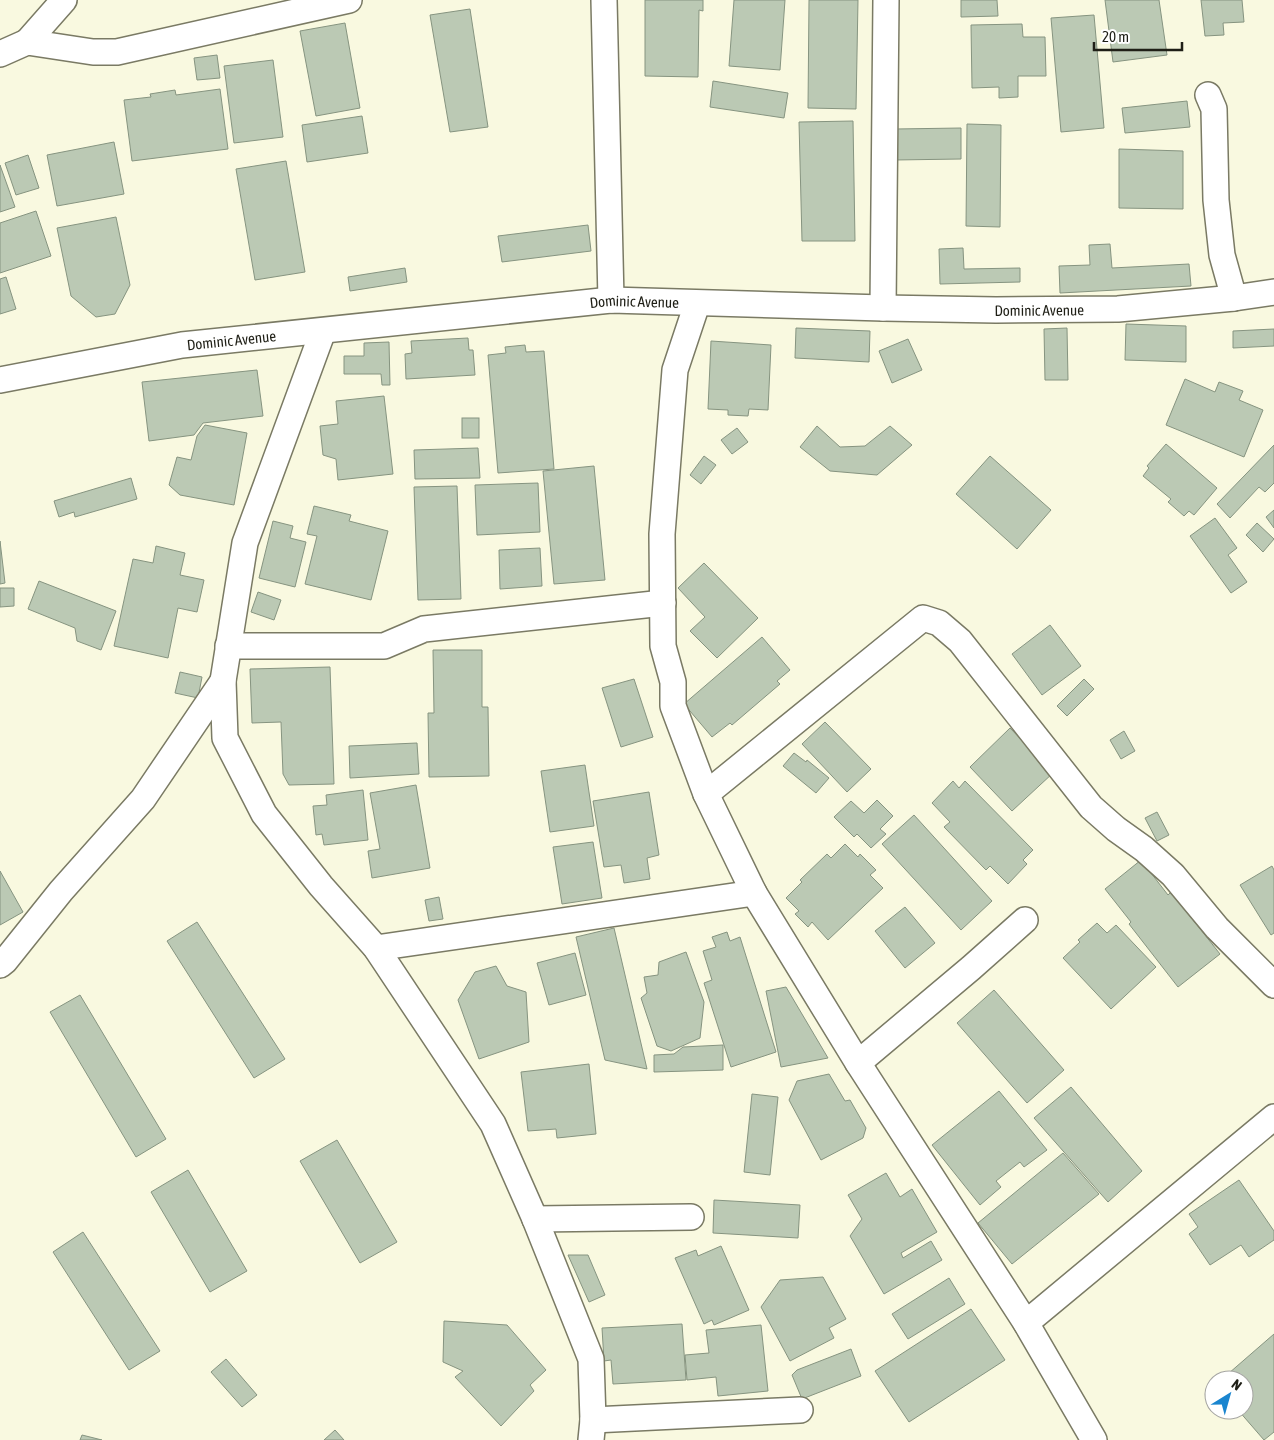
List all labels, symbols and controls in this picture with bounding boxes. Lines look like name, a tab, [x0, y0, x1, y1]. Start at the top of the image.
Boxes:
scale bar	[1094, 20, 1182, 52]
text: 20 m	[1102, 28, 1129, 45]
street label: Dominic Avenue	[589, 291, 680, 311]
street label: Dominic Avenue	[994, 301, 1084, 319]
street label: Dominic Avenue	[186, 327, 277, 353]
north arrow	[1204, 1370, 1254, 1420]
text: N	[1229, 1376, 1245, 1393]

